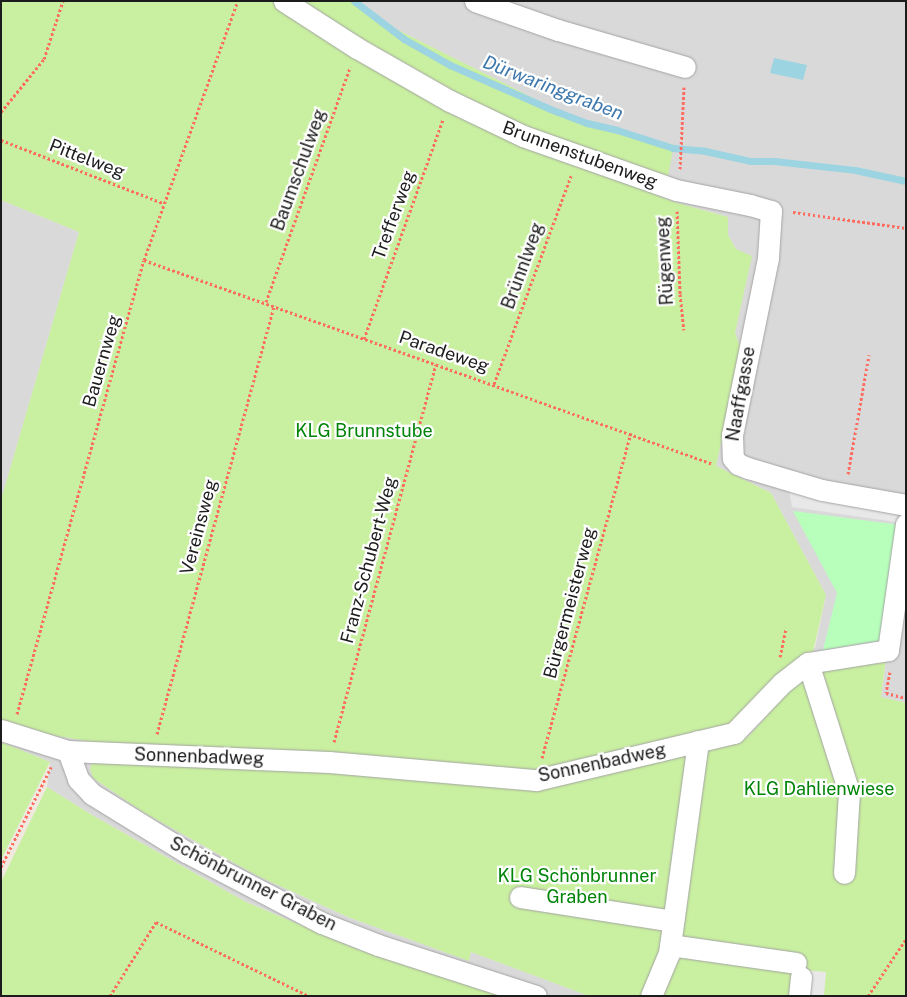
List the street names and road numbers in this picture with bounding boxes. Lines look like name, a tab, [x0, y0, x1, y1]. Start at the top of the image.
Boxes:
street label: Baumschulweg	[267, 106, 331, 234]
street label: Brunnenstubenweg	[499, 117, 661, 193]
street label: Pittelweg	[46, 135, 128, 183]
street label: Trefferweg	[368, 168, 420, 262]
street label: Rügenweg	[652, 216, 678, 306]
street label: Brünnlweg	[497, 220, 549, 312]
street label: Bauernweg	[79, 312, 125, 410]
street label: Paradeweg	[396, 327, 492, 377]
street label: Naaffgasse	[722, 345, 760, 443]
street label: Franz-Schubert-Weg	[336, 474, 402, 646]
street label: Vereinsweg	[176, 477, 222, 577]
street label: Bürgermeisterweg	[539, 525, 601, 681]
street label: Sonnenbadweg	[536, 739, 668, 787]
street label: Sonnenbadweg	[134, 744, 264, 770]
street label: Schönbrunner Graben	[166, 832, 340, 936]

